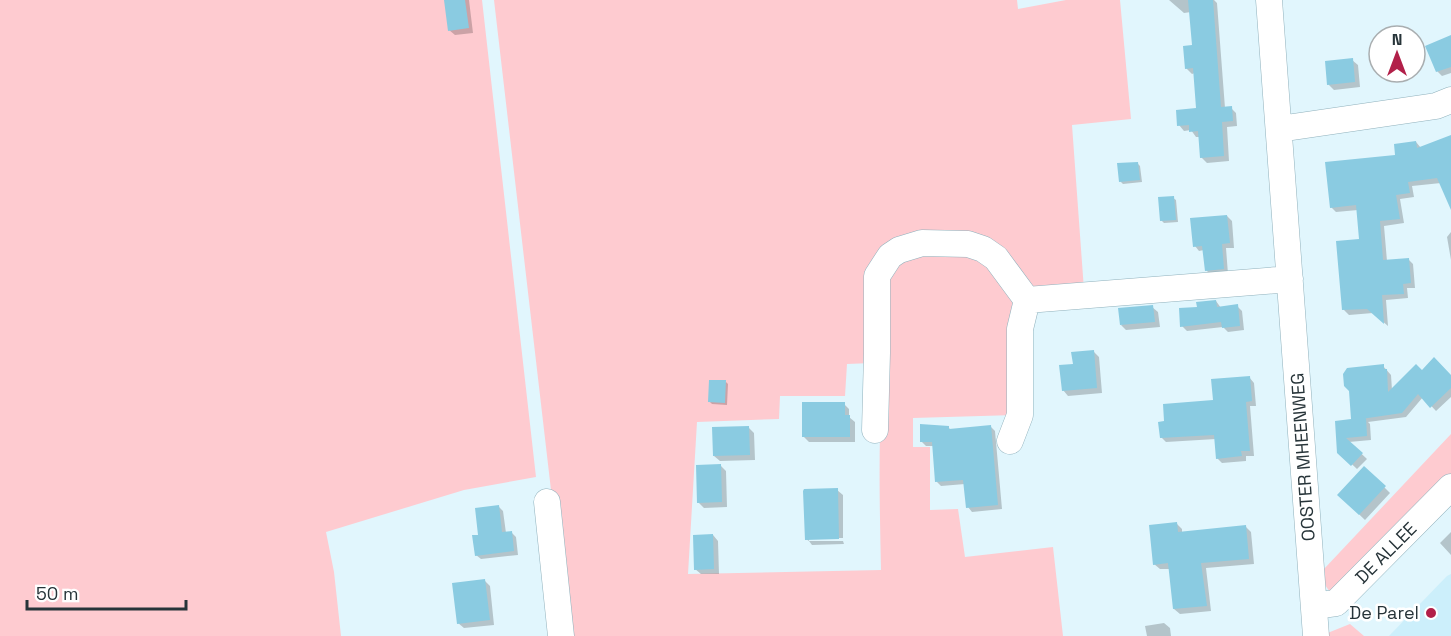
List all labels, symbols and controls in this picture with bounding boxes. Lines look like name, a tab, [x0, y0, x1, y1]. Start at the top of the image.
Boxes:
north arrow	[1367, 24, 1427, 84]
text: N	[1392, 29, 1402, 50]
street label: OOSTER MHEENWEG	[1285, 372, 1320, 542]
street label: DE ALLEE	[1350, 517, 1421, 588]
scale bar	[27, 573, 186, 611]
text: 50 m	[36, 582, 78, 605]
place label: De Parel	[1349, 601, 1419, 624]
marker: De Parel	[1424, 606, 1438, 620]

